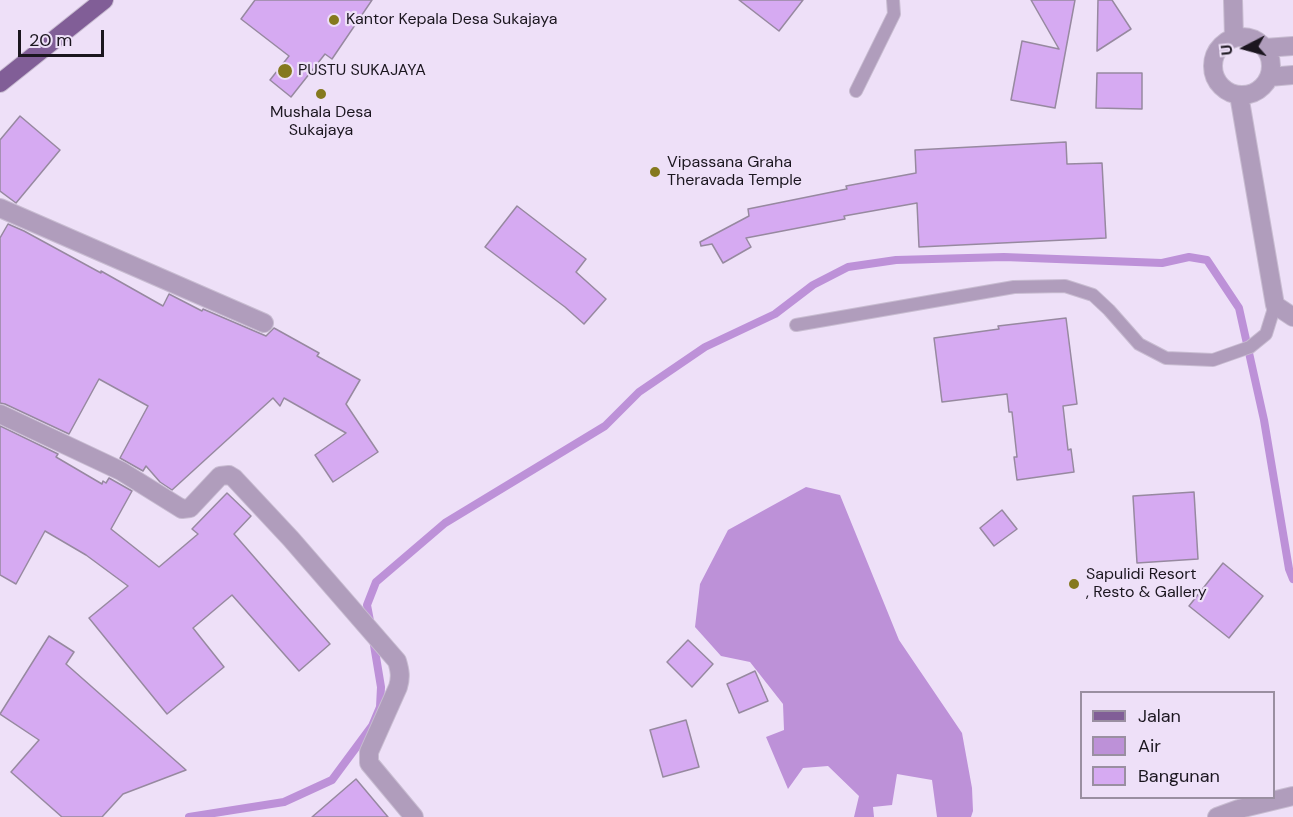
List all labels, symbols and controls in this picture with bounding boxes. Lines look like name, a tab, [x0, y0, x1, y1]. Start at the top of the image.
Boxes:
place label: Kantor Kepala Desa Sukajaya	[346, 10, 557, 30]
marker: Kantor Kepala Desa Sukajaya	[327, 13, 341, 27]
scale bar	[21, 18, 106, 56]
north arrow	[1215, 18, 1275, 78]
text: 20 m	[29, 28, 72, 52]
text: U	[1216, 43, 1238, 56]
place label: PUSTU SUKAJAYA	[298, 61, 426, 81]
marker: PUSTU SUKAJAYA	[276, 62, 294, 80]
marker: Mushala Desa Sukajaya	[314, 87, 328, 101]
place label: Mushala Desa Sukajaya	[270, 103, 372, 141]
place label: Vipassana Graha Theravada Temple	[667, 153, 802, 191]
marker: Vipassana Graha Theravada Temple	[648, 165, 662, 179]
place label: Sapulidi Resort , Resto & Gallery	[1086, 565, 1207, 603]
marker: Sapulidi Resort , Resto & Gallery	[1067, 577, 1081, 591]
legend	[1080, 691, 1275, 799]
text: Jalan	[1138, 704, 1181, 728]
text: Air	[1138, 734, 1161, 758]
text: Bangunan	[1138, 764, 1220, 788]

